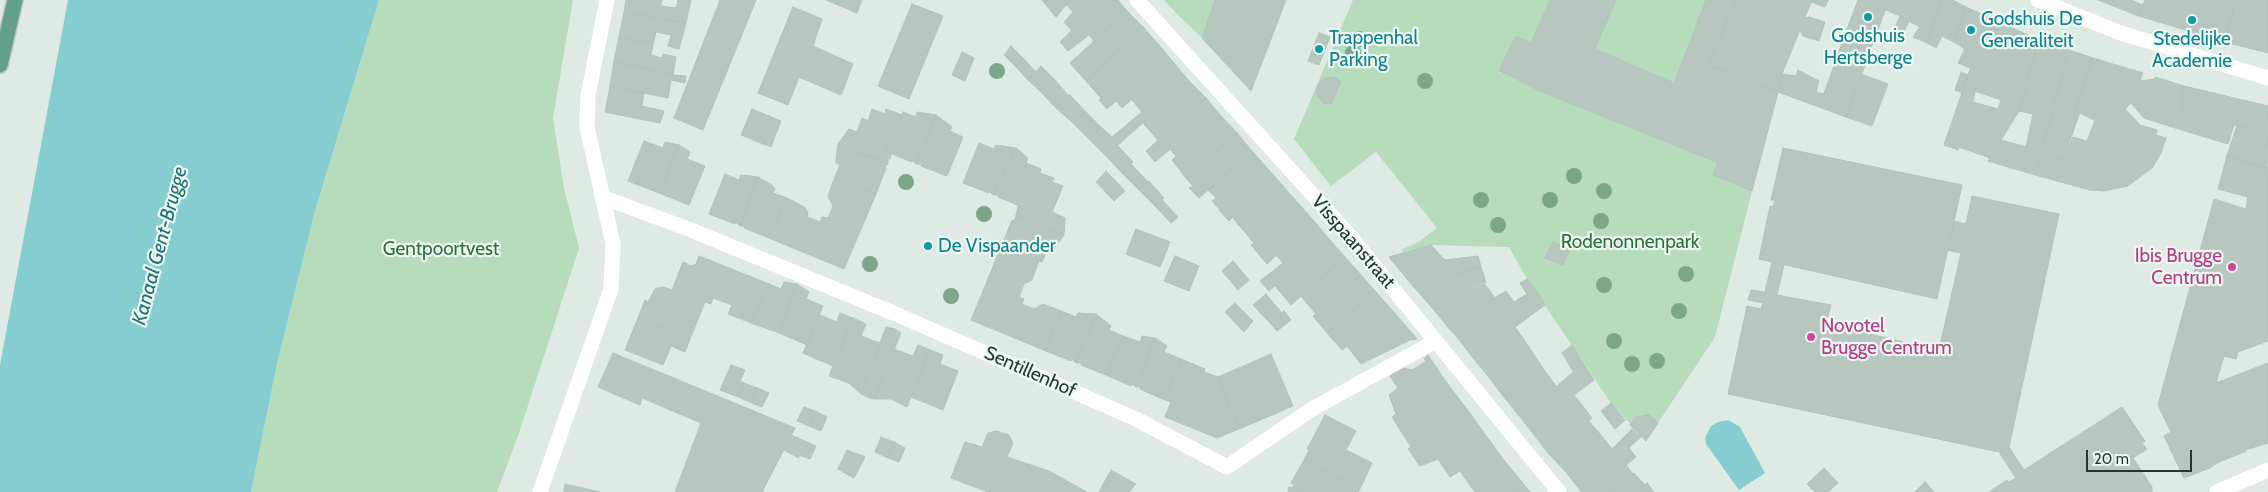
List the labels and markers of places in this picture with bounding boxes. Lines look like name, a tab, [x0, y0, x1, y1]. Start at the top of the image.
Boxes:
place label: Godshuis De Generaliteit	[1981, 8, 2082, 52]
marker: Godshuis Hertsberge	[1862, 11, 1874, 23]
marker: Stedelijke Academie	[2186, 14, 2198, 26]
marker: Godshuis De Generaliteit	[1965, 24, 1977, 36]
place label: Godshuis Hertsberge	[1824, 25, 1912, 69]
place label: Trappenhal Parking	[1329, 27, 1418, 71]
place label: Stedelijke Academie	[2152, 28, 2232, 72]
marker: Trappenhal Parking	[1313, 43, 1325, 55]
place label: De Vispaander	[938, 235, 1056, 257]
marker: De Vispaander	[922, 240, 934, 252]
place label: Ibis Brugge Centrum	[2135, 245, 2222, 289]
marker: Ibis Brugge Centrum	[2226, 261, 2238, 273]
place label: Novotel Brugge Centrum	[1821, 315, 1952, 359]
marker: Novotel Brugge Centrum	[1805, 331, 1817, 343]

